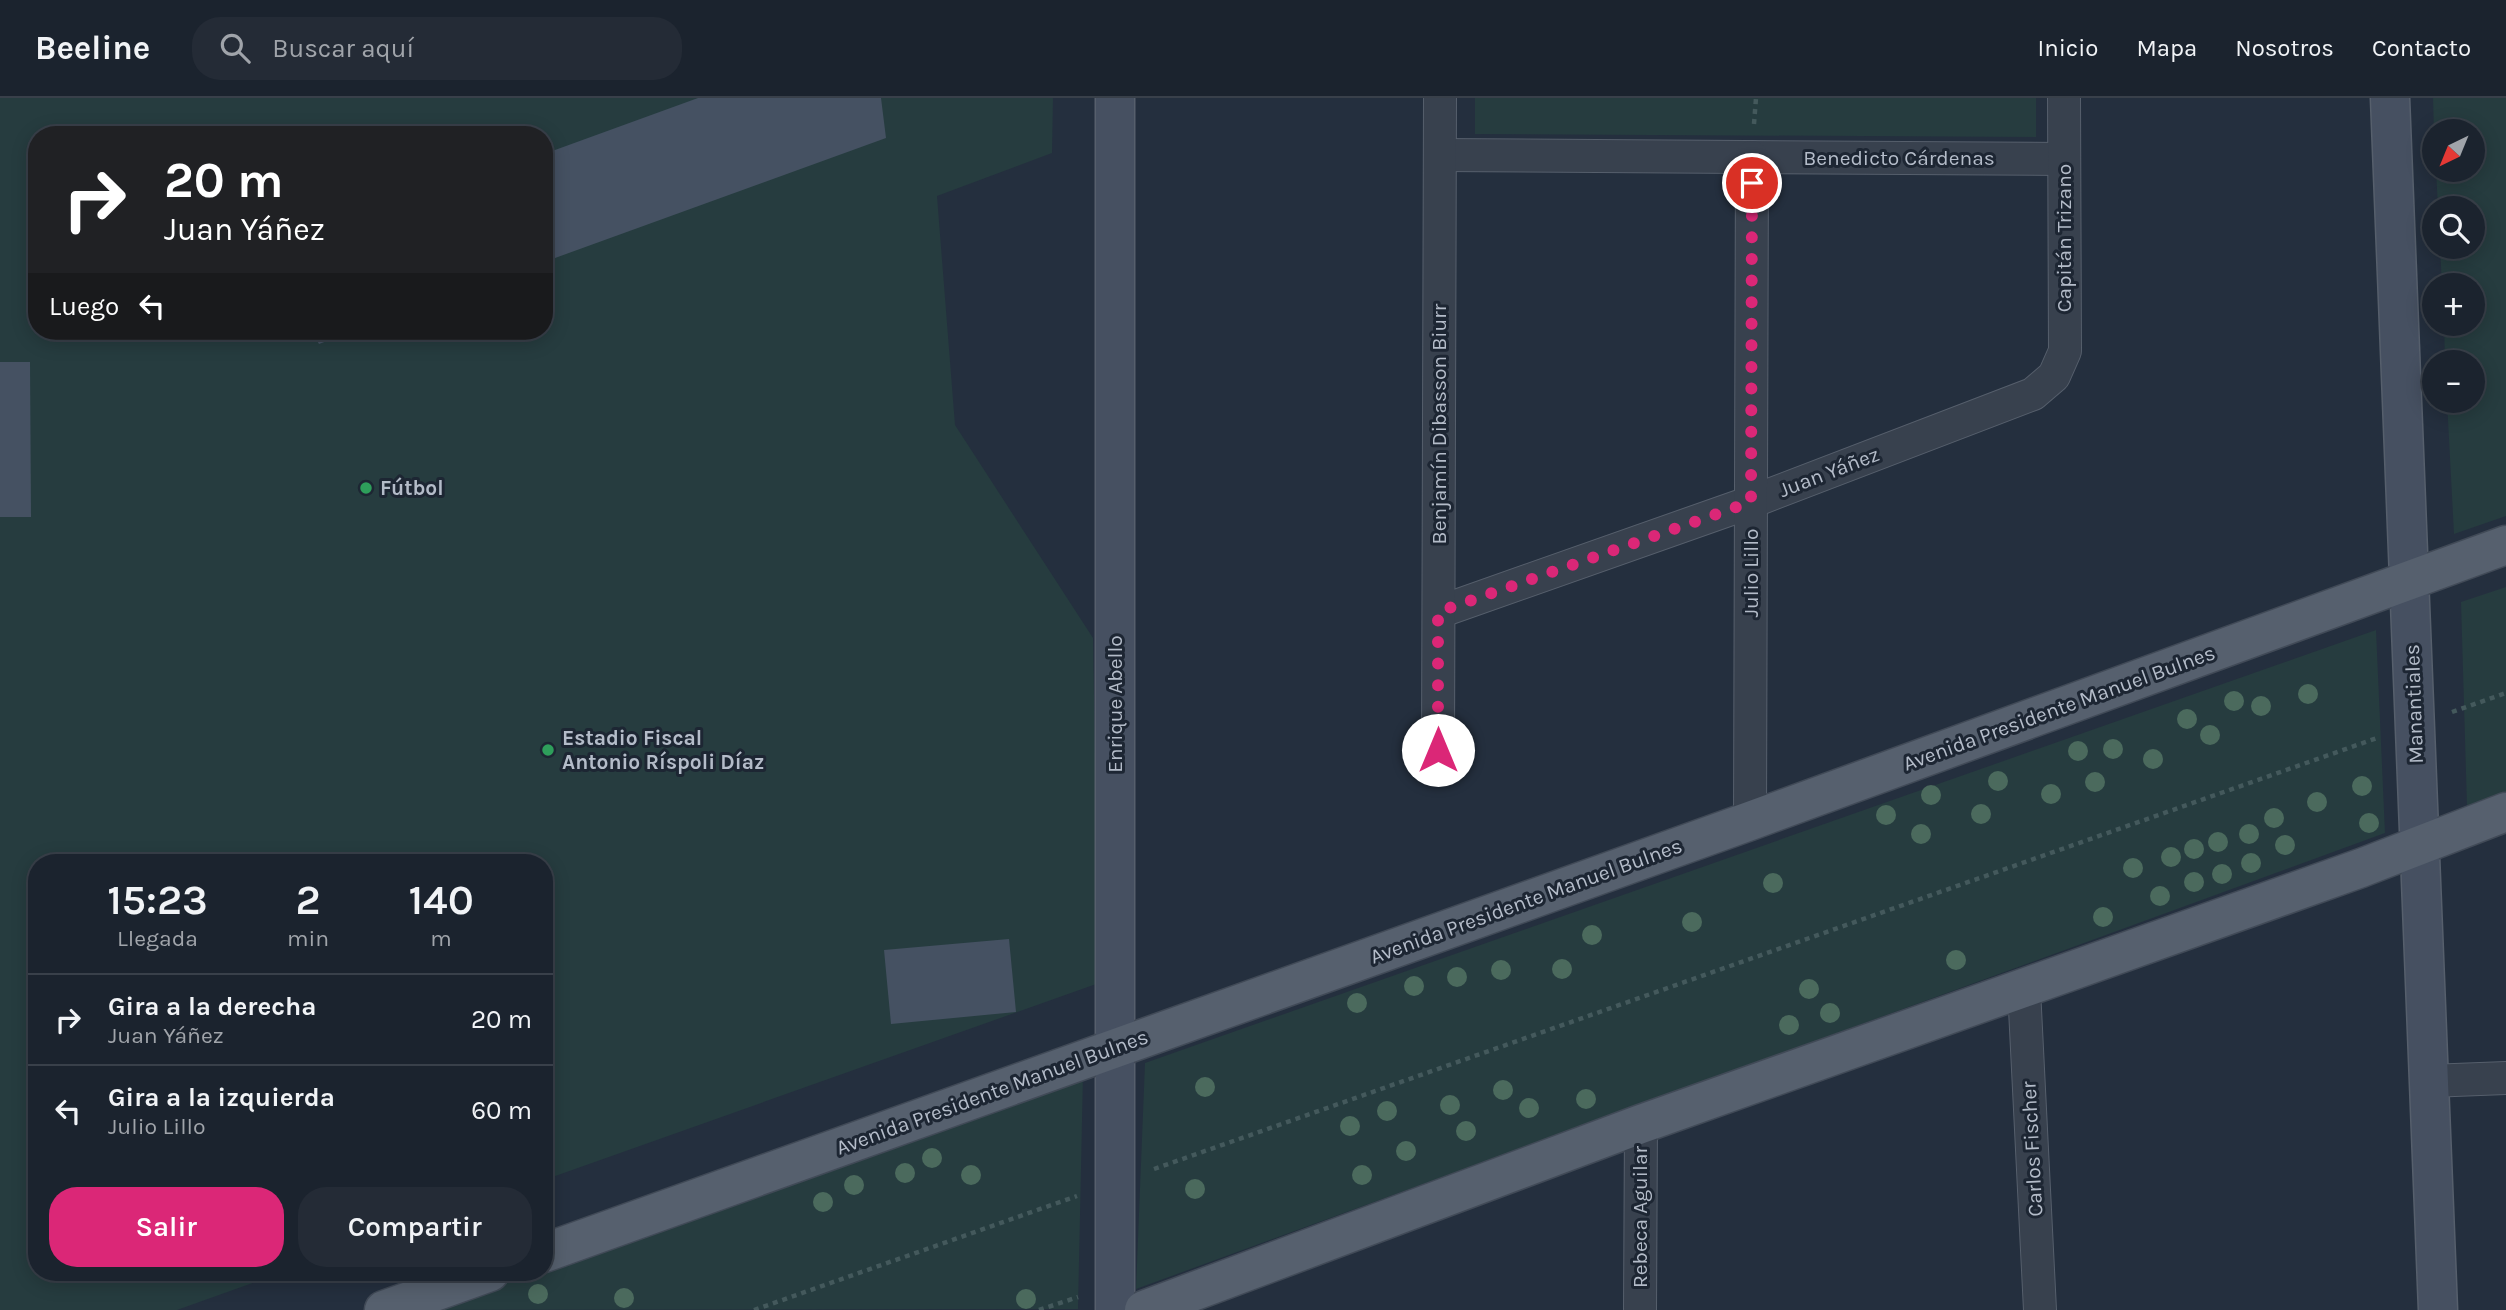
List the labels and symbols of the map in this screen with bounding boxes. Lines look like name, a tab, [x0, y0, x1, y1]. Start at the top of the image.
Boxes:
north arrow	[2422, 119, 2485, 182]
street label: Benedicto Cárdenas	[1803, 146, 1995, 170]
pin	[1722, 153, 1782, 213]
street label: Capitán Trizano	[2052, 164, 2076, 312]
street label: Benjamín Dibasson Biurr	[1427, 303, 1451, 544]
street label: Juan Yáñez	[1775, 442, 1883, 502]
place label: Fútbol	[380, 476, 444, 500]
marker: Fútbol	[358, 480, 374, 496]
street label: Julio Lillo	[1739, 528, 1763, 618]
street label: Enrique Abello	[1103, 635, 1127, 773]
street label: Avenida Presidente Manuel Bulnes	[1900, 640, 2218, 776]
street label: Manantiales	[2400, 644, 2428, 764]
position arrow	[1401, 713, 1475, 787]
place label: Estadio Fiscal Antonio Ríspoli Díaz	[562, 726, 764, 774]
marker: Estadio Fiscal Antonio Ríspoli Díaz	[540, 742, 556, 758]
street label: Avenida Presidente Manuel Bulnes	[1367, 833, 1685, 969]
street label: Avenida Presidente Manuel Bulnes	[833, 1024, 1151, 1160]
street label: Carlos Fischer	[2016, 1080, 2048, 1217]
street label: Rebeca Aguilar	[1628, 1146, 1652, 1288]

